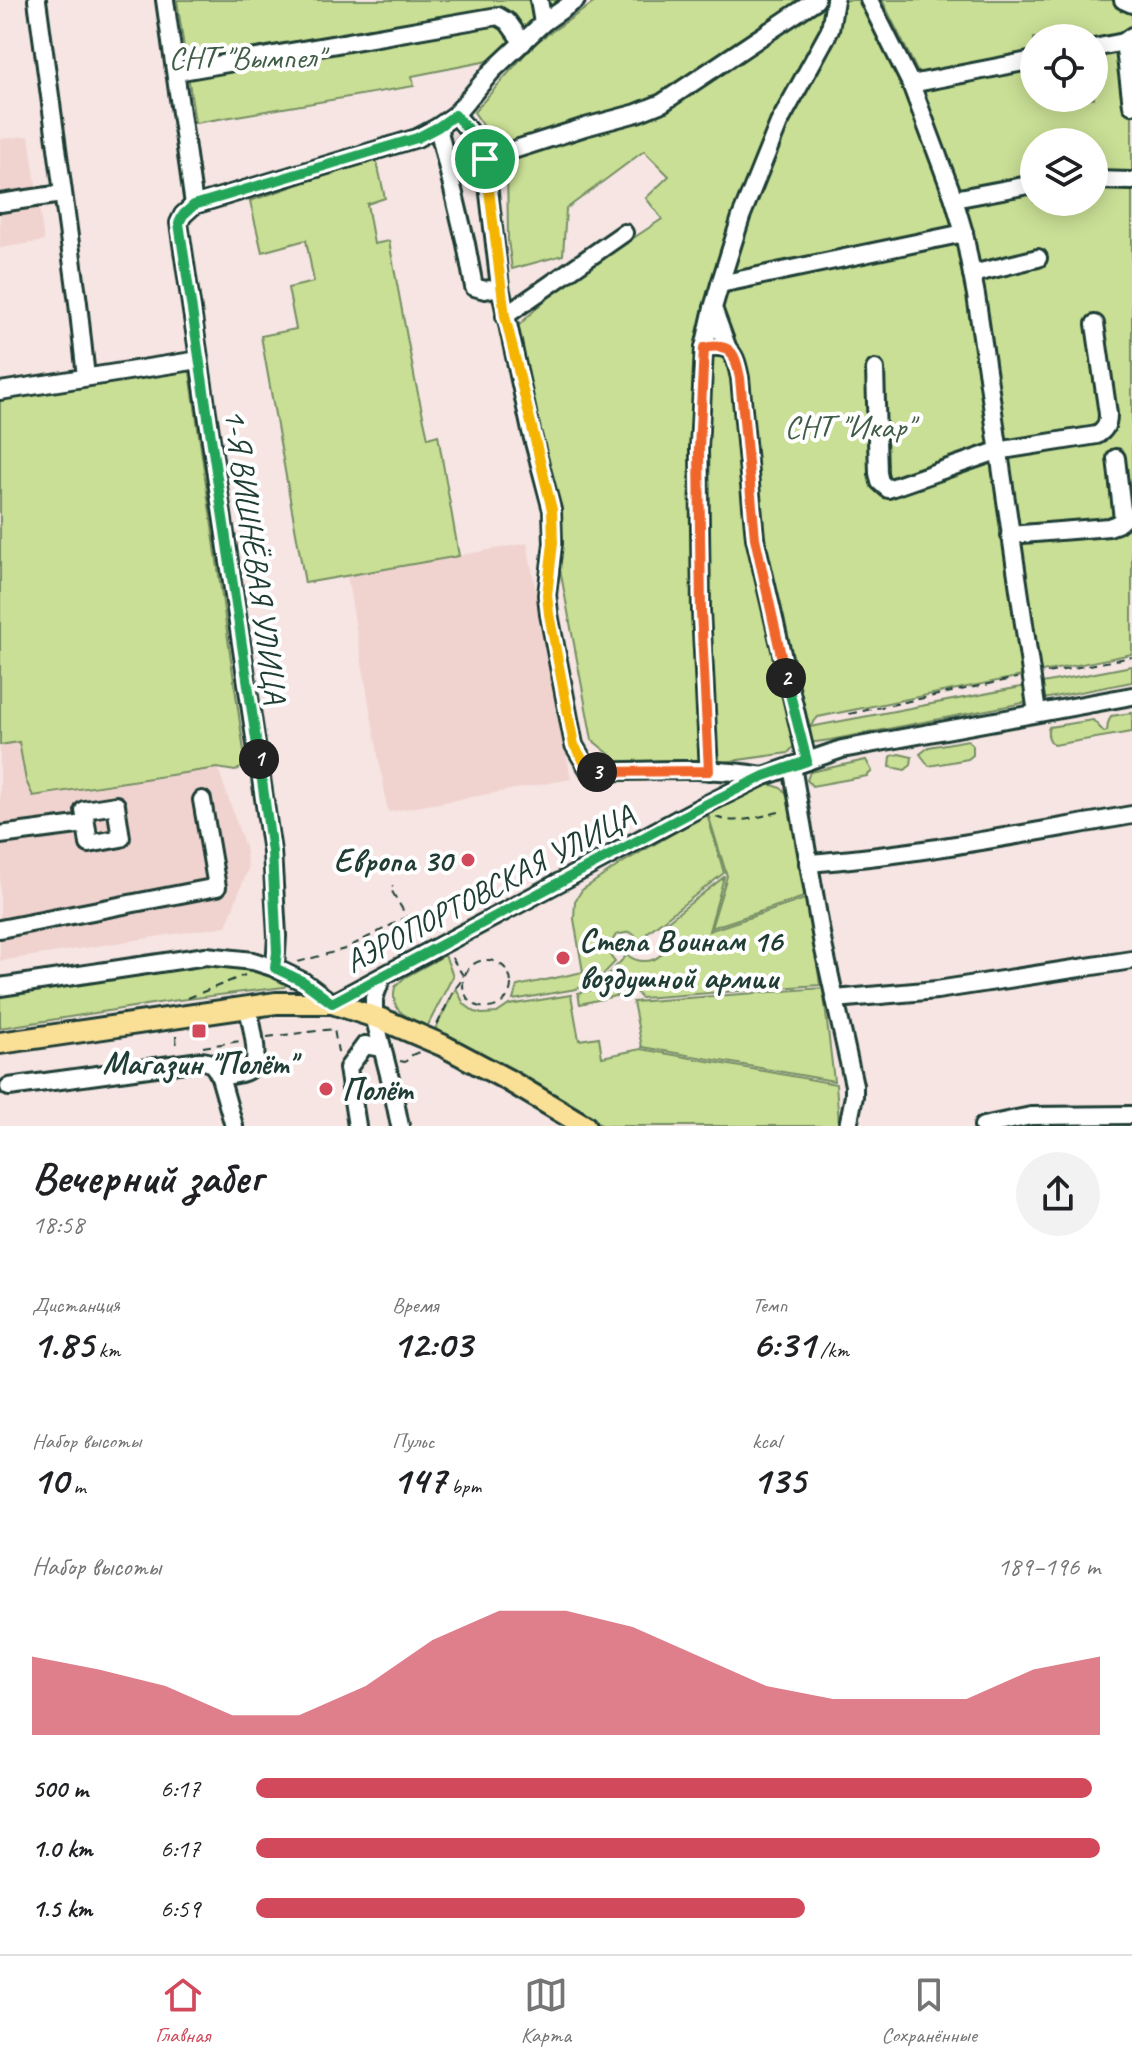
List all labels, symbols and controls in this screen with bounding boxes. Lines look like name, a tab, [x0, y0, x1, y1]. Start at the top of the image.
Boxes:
map controls	[1020, 24, 1108, 216]
button: locate	[1020, 24, 1108, 112]
park label: СНТ "Вымпел"	[168, 37, 330, 78]
pin	[451, 125, 519, 193]
button: layers	[1020, 128, 1108, 216]
icon: arrive	[463, 137, 507, 181]
street label: 1-Я ВИШНЁВАЯ УЛИЦА	[215, 406, 297, 707]
park label: СНТ "Икар"	[784, 406, 920, 447]
pin: 2	[766, 658, 806, 698]
text: 2	[781, 664, 791, 692]
pin: 1	[239, 739, 279, 779]
text: 1	[254, 745, 264, 773]
pin: 3	[577, 752, 617, 792]
text: 3	[592, 758, 602, 786]
street label: АЭРОПОРТОВСКАЯ УЛИЦА	[337, 794, 642, 982]
place label: Европа 30	[334, 840, 456, 881]
marker: Европа 30	[459, 851, 477, 869]
place label: Стела Воинам 16 воздушной армии	[579, 920, 784, 998]
marker: Стела Воинам 16 воздушной армии	[554, 949, 572, 967]
marker: Магазин "Полёт"	[190, 1022, 208, 1040]
place label: Магазин "Полёт"	[103, 1043, 303, 1084]
place label: Полёт	[342, 1069, 415, 1110]
marker: Полёт	[317, 1080, 335, 1098]
text: Вечерний забег	[32, 1150, 262, 1205]
button: share	[1016, 1152, 1100, 1236]
text: 18:58	[32, 1208, 84, 1241]
text: Дистанция	[32, 1291, 120, 1319]
text: Время	[392, 1291, 438, 1319]
text: Темп	[752, 1291, 787, 1319]
text: 1.85	[32, 1319, 93, 1369]
text: 12:03	[392, 1319, 472, 1369]
text: 6:31	[752, 1319, 815, 1369]
text: km	[93, 1336, 120, 1364]
text: /km	[815, 1336, 849, 1364]
text: Набор высоты	[32, 1427, 141, 1455]
text: Пульс	[392, 1427, 434, 1455]
text: kcal	[752, 1427, 781, 1455]
text: 10	[32, 1455, 68, 1505]
text: 147	[392, 1455, 446, 1505]
text: 135	[752, 1455, 805, 1505]
text: m	[68, 1472, 86, 1500]
text: bpm	[446, 1472, 481, 1500]
text: Набор высоты	[32, 1550, 161, 1583]
text: 189–196 m	[997, 1550, 1100, 1583]
text: 500 m	[32, 1772, 88, 1805]
text: 6:17	[160, 1772, 200, 1805]
text: 1.0 km	[32, 1832, 92, 1865]
text: 6:17	[160, 1832, 200, 1865]
text: 1.5 km	[32, 1892, 92, 1925]
text: 6:59	[160, 1892, 200, 1925]
tab: Главная	[155, 1973, 210, 2049]
tab: Карта	[521, 1973, 571, 2049]
tab: Сохранённые	[881, 1973, 977, 2049]

